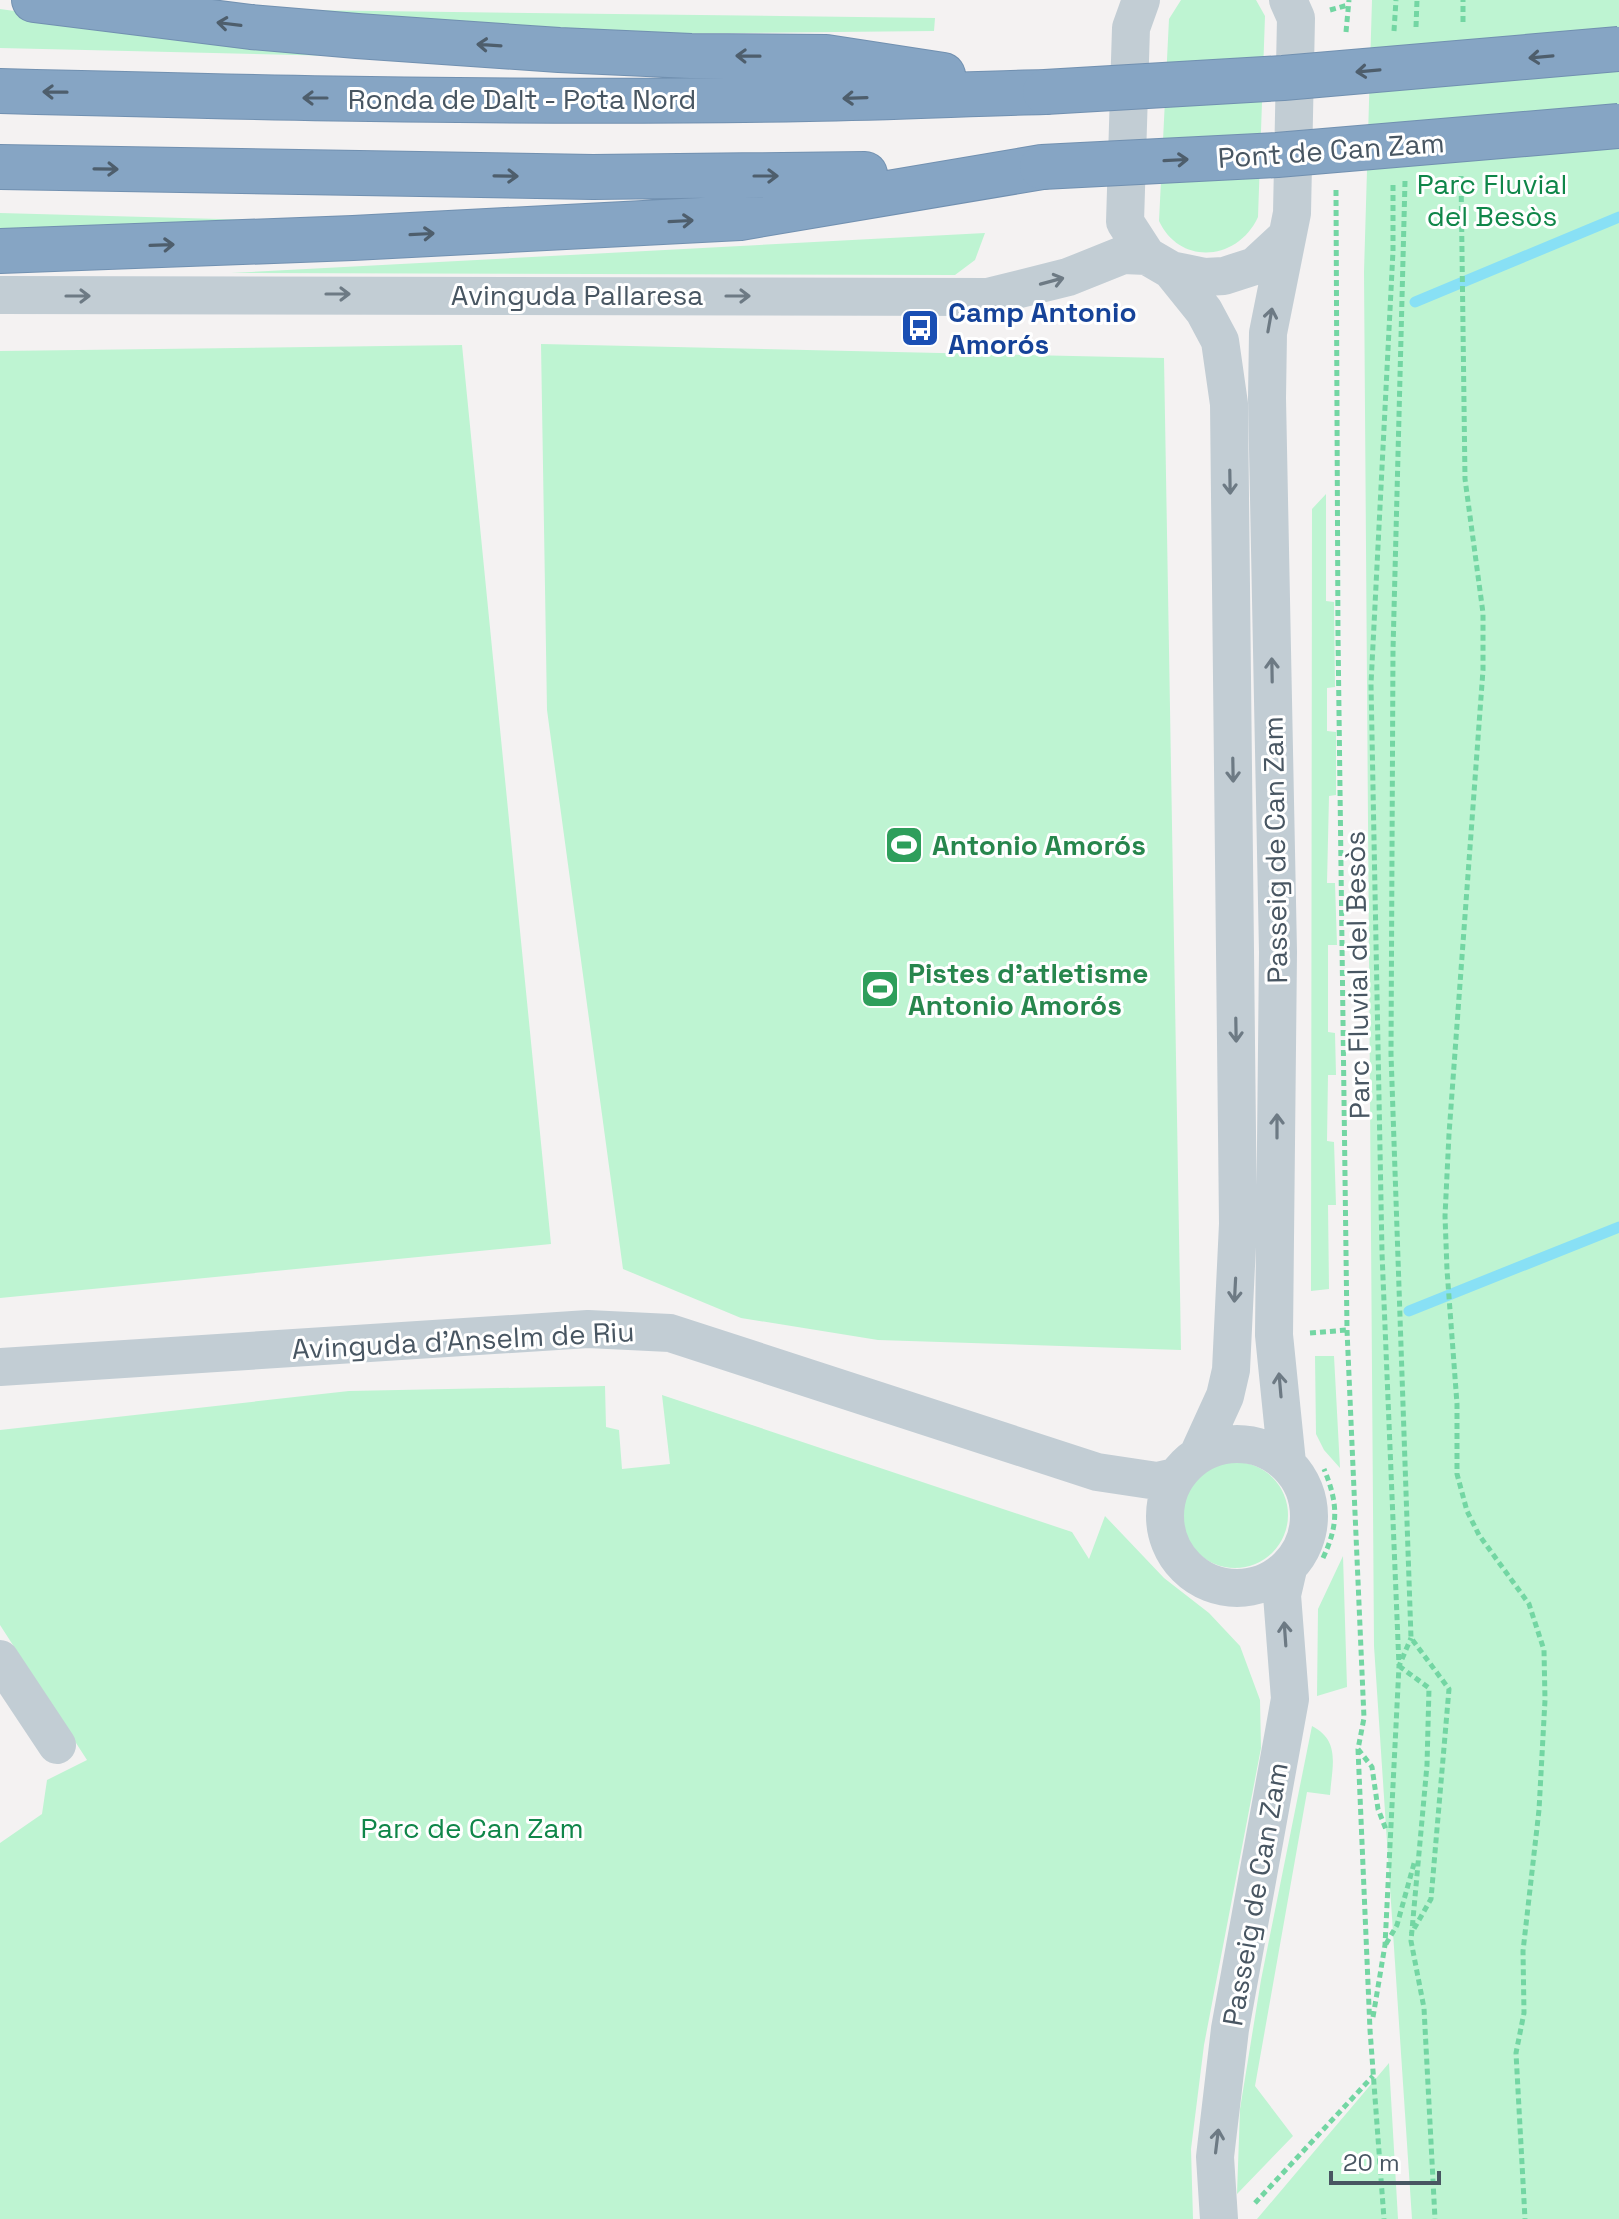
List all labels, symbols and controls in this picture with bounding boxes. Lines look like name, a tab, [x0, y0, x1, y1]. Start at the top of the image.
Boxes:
one-way arrow	[217, 16, 243, 31]
one-way arrow	[476, 37, 503, 52]
one-way arrow	[735, 48, 762, 64]
one-way arrow	[1528, 50, 1555, 65]
one-way arrow	[1356, 64, 1382, 79]
street label: Ronda de Dalt - Pota Nord	[348, 81, 696, 117]
one-way arrow	[42, 85, 69, 100]
one-way arrow	[302, 90, 329, 106]
one-way arrow	[842, 90, 869, 105]
street label: Pont de Can Zam	[1216, 124, 1446, 176]
one-way arrow	[1162, 153, 1189, 168]
one-way arrow	[92, 161, 119, 177]
park label: Parc Fluvial del Besòs	[1417, 166, 1567, 234]
one-way arrow	[492, 168, 519, 183]
one-way arrow	[752, 168, 779, 184]
one-way arrow	[667, 213, 694, 228]
one-way arrow	[408, 227, 435, 242]
one-way arrow	[148, 238, 175, 253]
one-way arrow	[1039, 273, 1065, 288]
street label: Avinguda Pallaresa	[451, 277, 703, 313]
one-way arrow	[324, 287, 351, 302]
one-way arrow	[64, 288, 91, 304]
one-way arrow	[724, 288, 751, 304]
place label: Camp Antonio Amorós	[948, 294, 1137, 362]
bus stop icon: Camp Antonio Amorós	[899, 307, 941, 349]
one-way arrow	[1264, 308, 1279, 333]
one-way arrow	[1222, 468, 1238, 495]
one-way arrow	[1265, 657, 1280, 684]
street label: Passeig de Can Zam	[1255, 716, 1295, 984]
one-way arrow	[1225, 756, 1241, 783]
sports icon: Antonio Amorós	[883, 824, 925, 866]
place label: Antonio Amorós	[932, 827, 1146, 863]
street label: Parc Fluvial del Besòs	[1336, 831, 1378, 1119]
place label: Pistes d'atletisme Antonio Amorós	[908, 955, 1149, 1023]
sports icon: Pistes d'atletisme Antonio Amorós	[859, 968, 901, 1010]
one-way arrow	[1228, 1016, 1244, 1043]
one-way arrow	[1269, 1113, 1285, 1140]
one-way arrow	[1227, 1276, 1242, 1303]
street label: Avinguda d'Anselm de Riu	[291, 1313, 635, 1367]
one-way arrow	[1272, 1372, 1287, 1399]
one-way arrow	[1277, 1621, 1292, 1648]
street label: Passeig de Can Zam	[1214, 1759, 1296, 2029]
park label: Parc de Can Zam	[360, 1810, 584, 1846]
one-way arrow	[1209, 2128, 1224, 2155]
scale bar	[1331, 2135, 1439, 2185]
text: 20 m	[1343, 2147, 1400, 2178]

